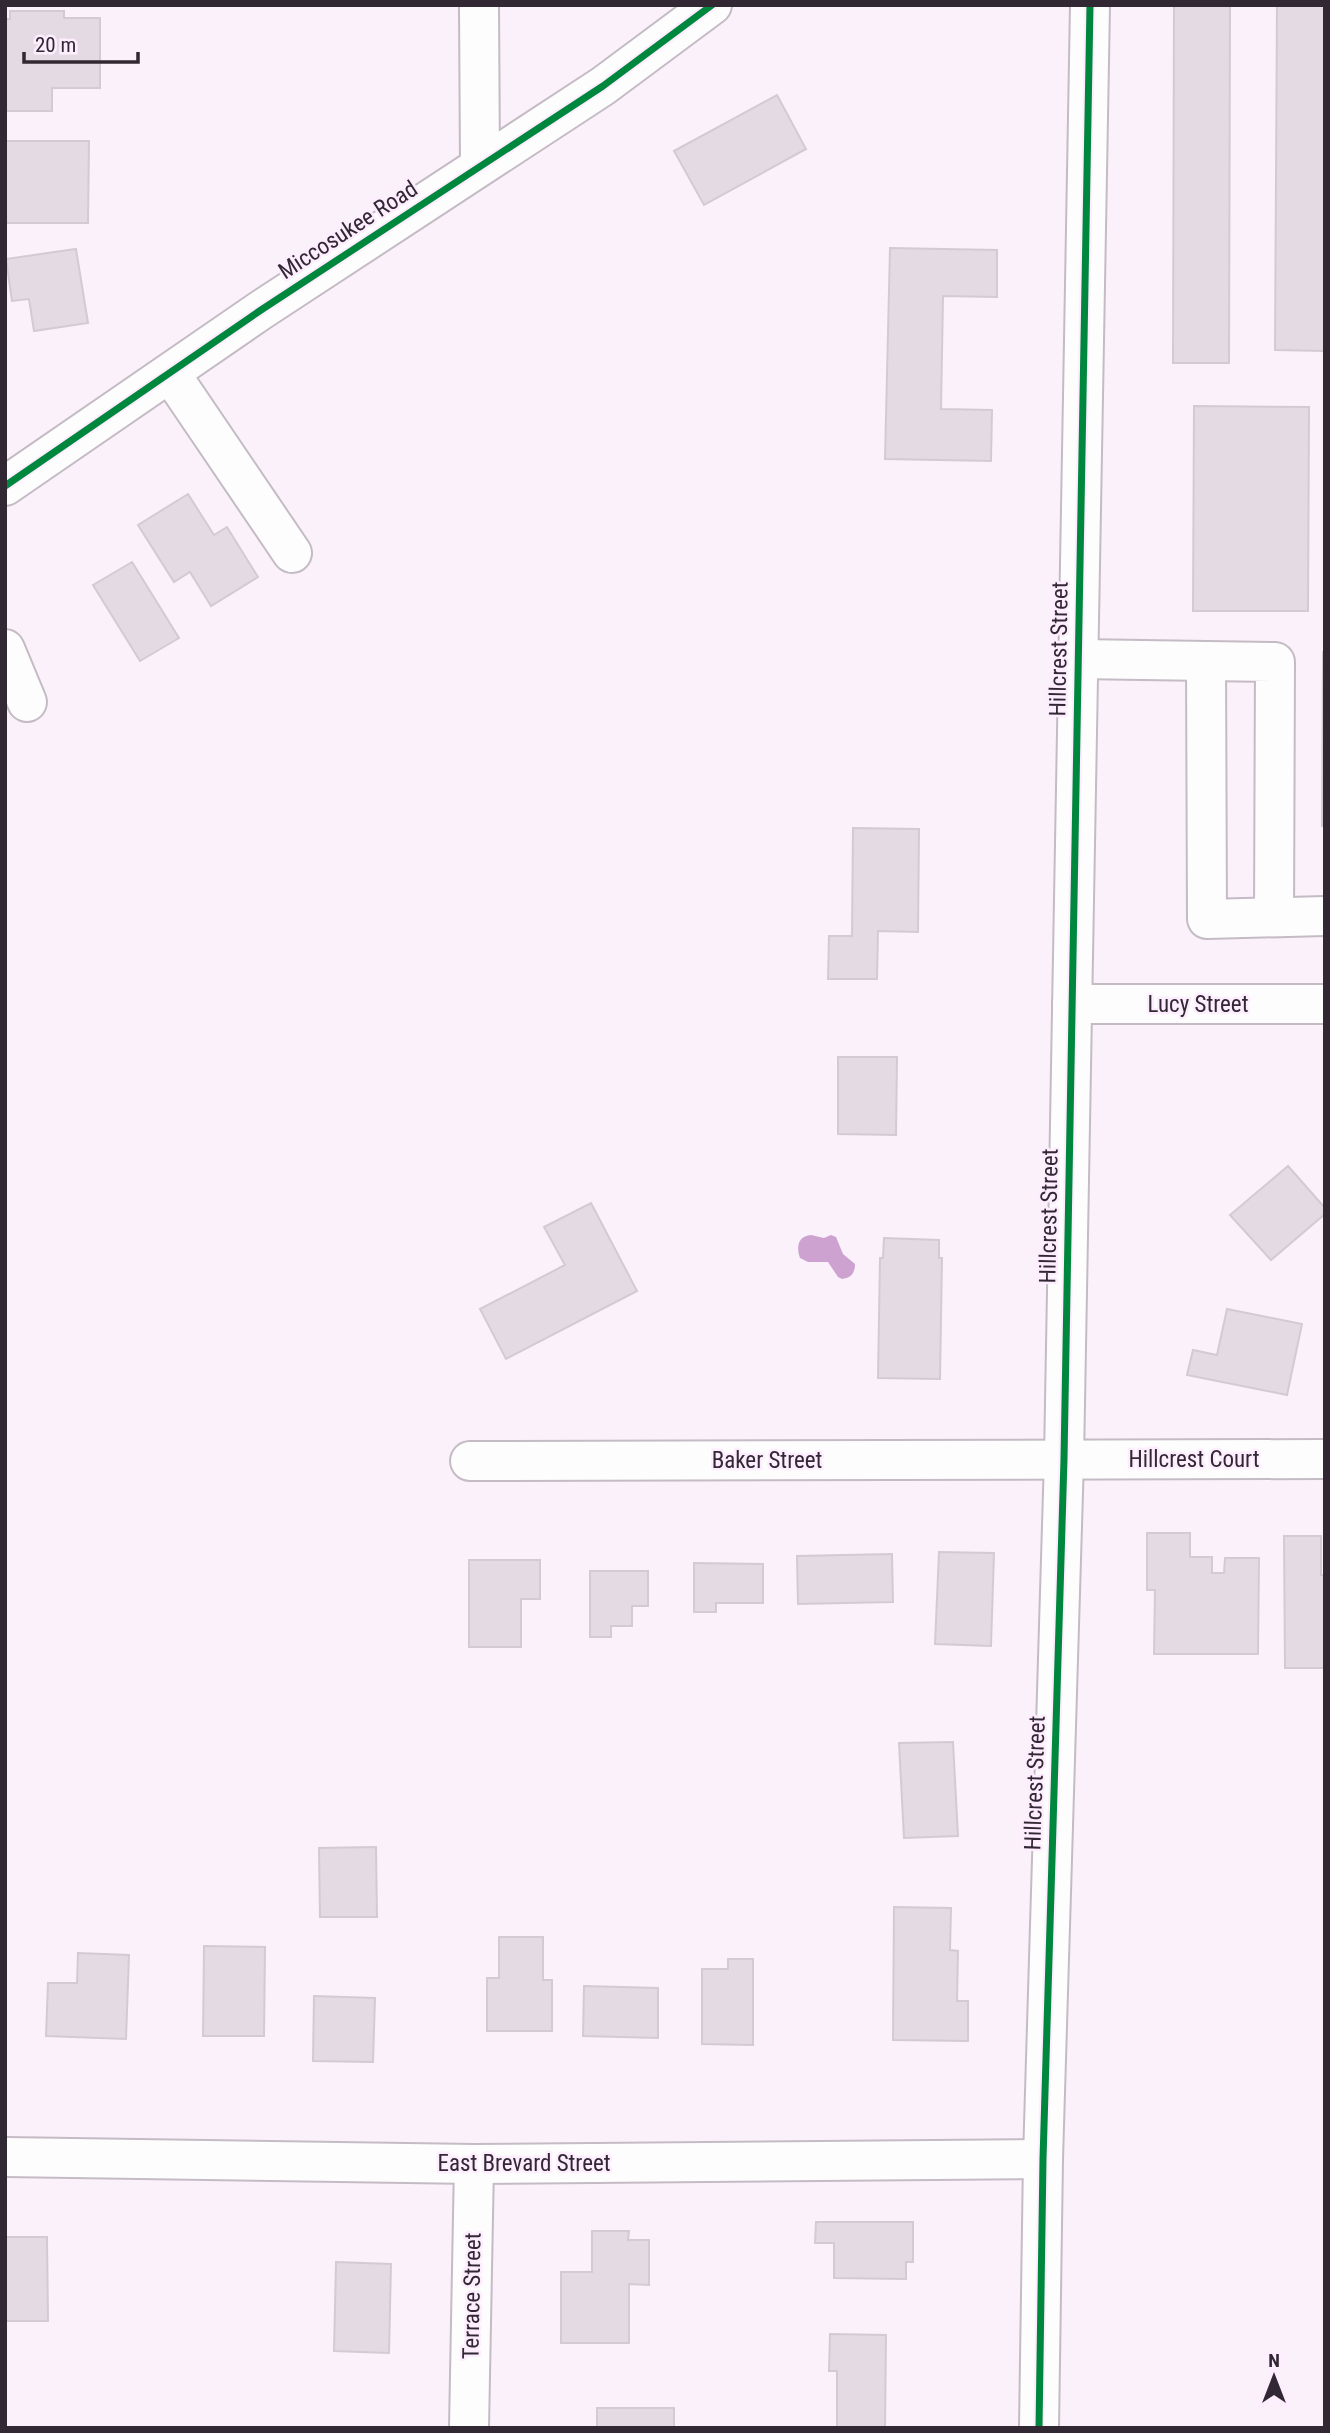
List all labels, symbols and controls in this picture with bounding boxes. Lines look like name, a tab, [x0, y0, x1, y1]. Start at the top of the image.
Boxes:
scale bar	[24, 21, 138, 65]
text: 20 m	[35, 33, 76, 57]
street label: Miccosukee Road	[273, 175, 423, 285]
street label: Hillcrest Street	[1044, 581, 1074, 717]
street label: Lucy Street	[1148, 991, 1248, 1018]
street label: Hillcrest Street	[1034, 1148, 1064, 1284]
street label: Hillcrest Court	[1129, 1446, 1259, 1473]
street label: Baker Street	[712, 1447, 822, 1474]
street label: Hillcrest Street	[1019, 1715, 1051, 1851]
street label: East Brevard Street	[437, 2150, 611, 2177]
street label: Terrace Street	[457, 2232, 487, 2360]
north arrow	[1239, 2342, 1309, 2412]
text: N	[1268, 2349, 1280, 2372]

